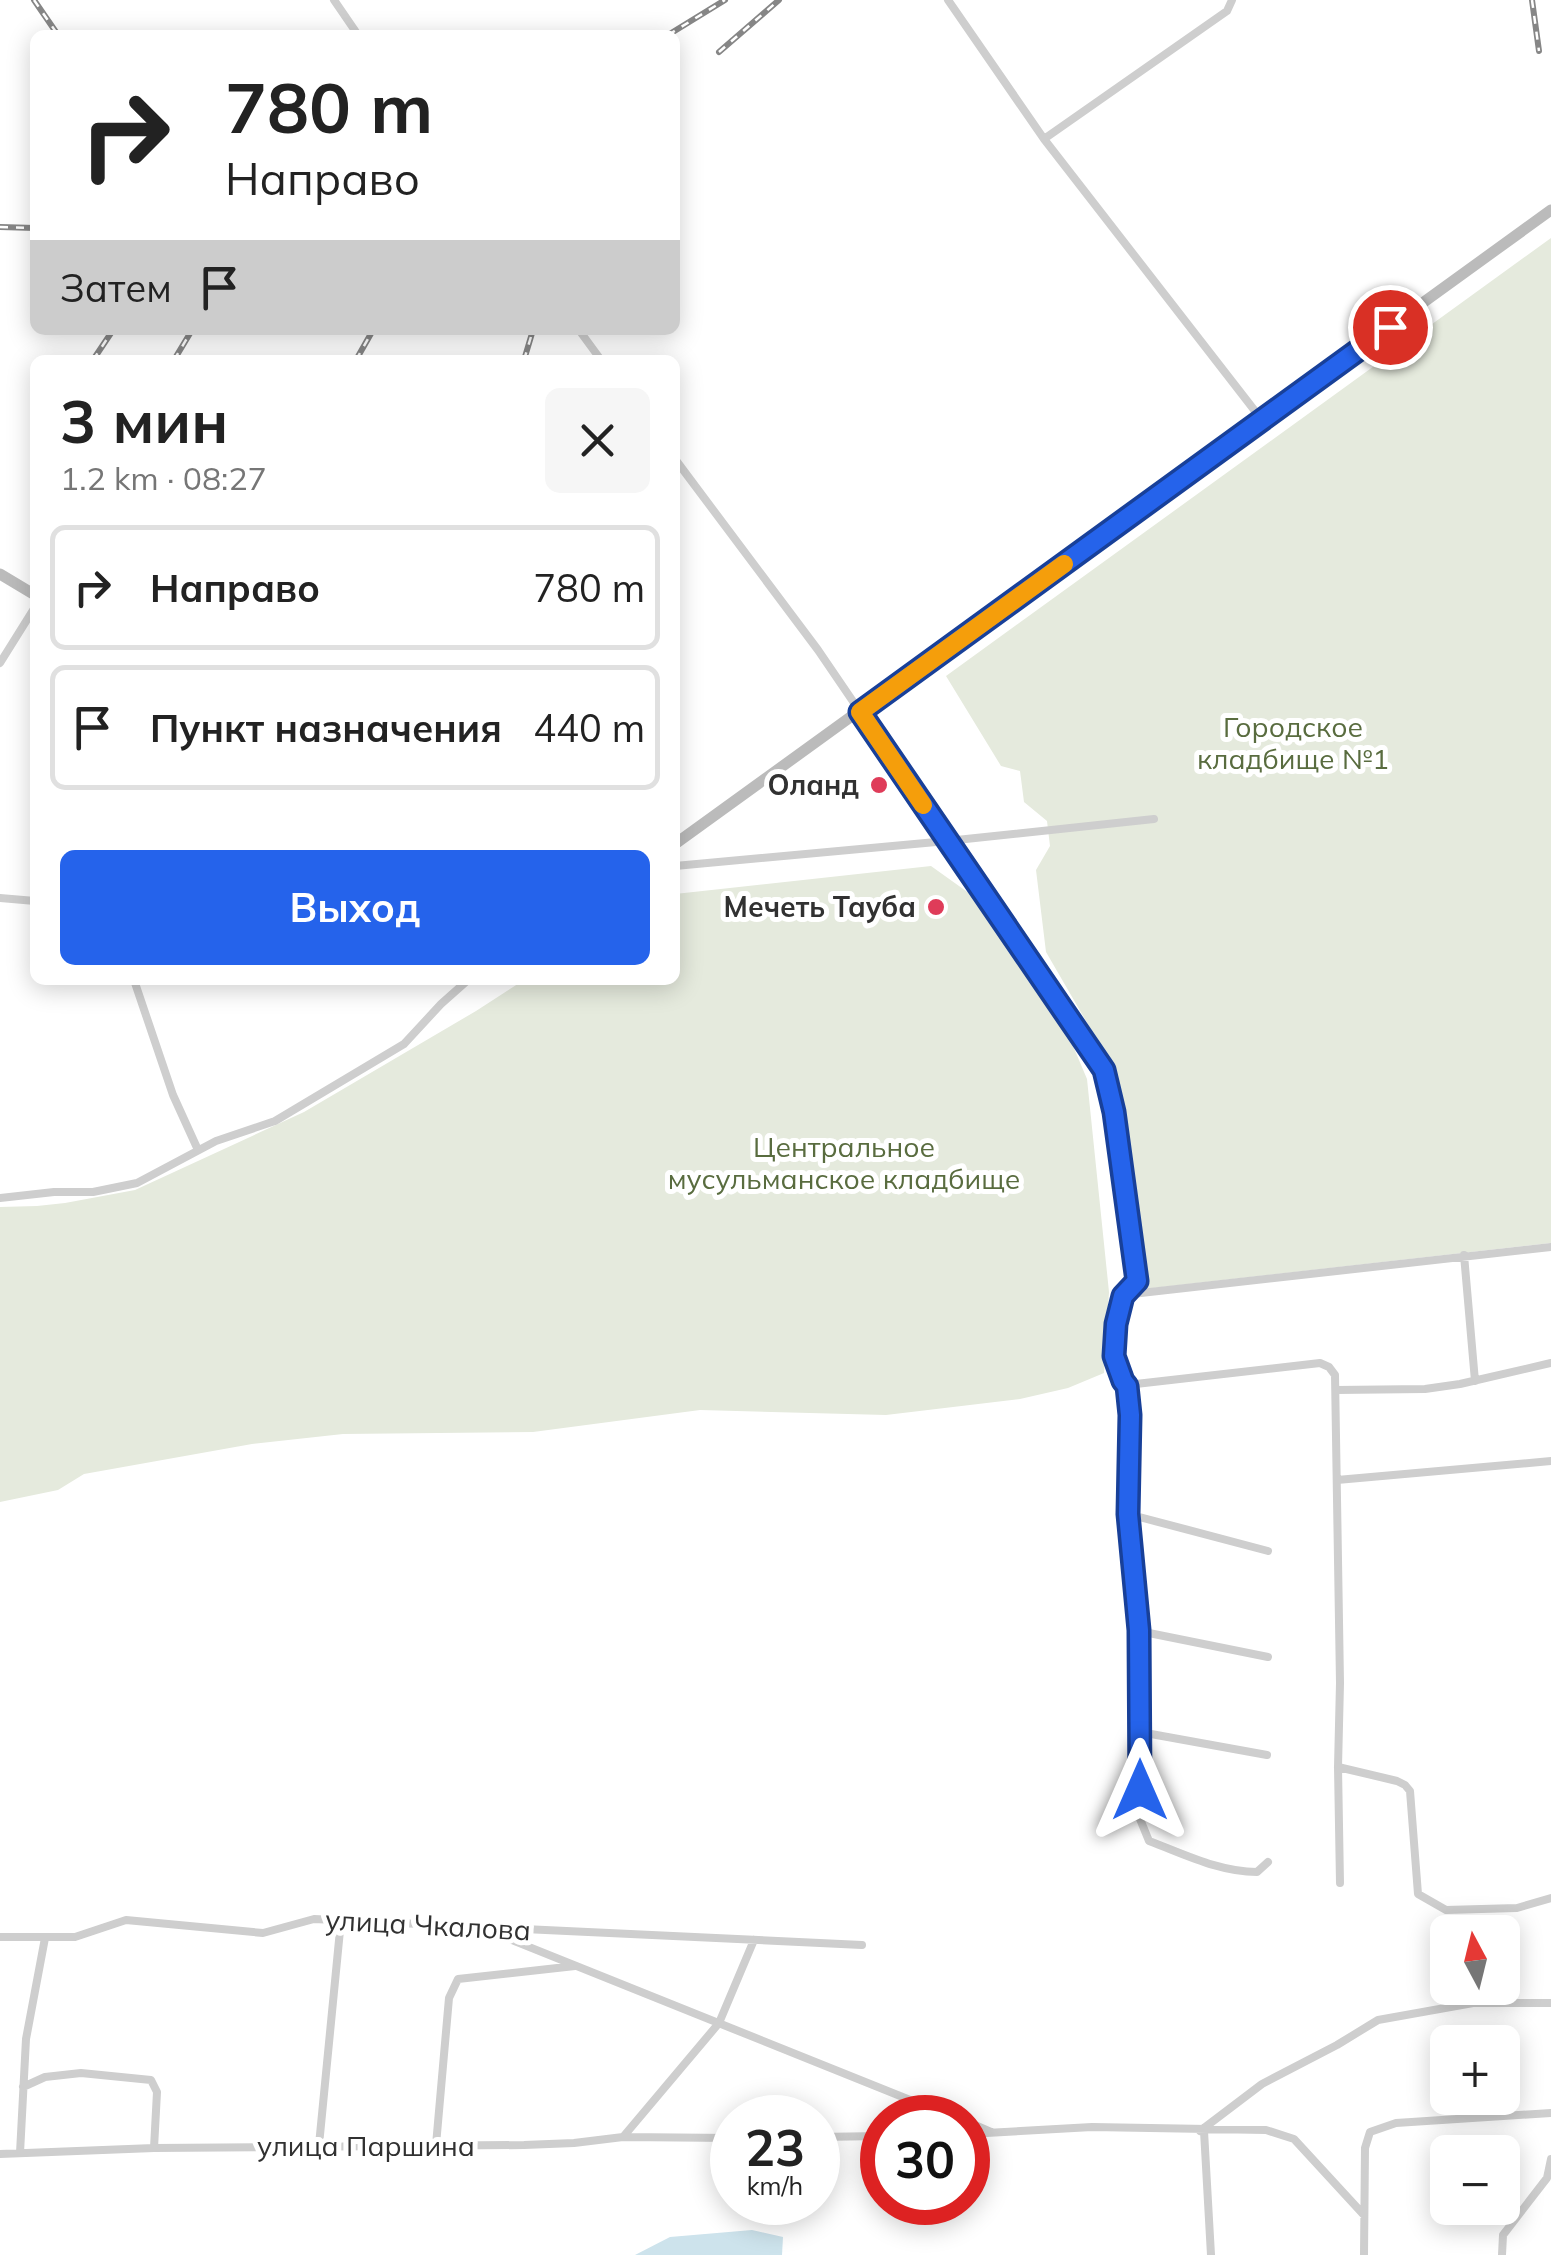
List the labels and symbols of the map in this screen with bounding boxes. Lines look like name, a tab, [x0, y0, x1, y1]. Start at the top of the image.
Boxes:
pin	[1348, 285, 1433, 370]
park label: Городское кладбище №1	[1197, 709, 1389, 776]
place label: Оланд	[767, 767, 859, 802]
marker: Оланд	[868, 774, 890, 796]
place label: Мечеть Тауба	[724, 889, 916, 924]
marker: Мечеть Тауба	[925, 896, 947, 918]
park label: Центральное мусульманское кладбище	[668, 1129, 1020, 1196]
position arrow	[1088, 1738, 1192, 1842]
street label: улица Чкалова	[324, 1902, 532, 1947]
north arrow	[1430, 1915, 1520, 2005]
speed limit sign: 30	[860, 2095, 990, 2225]
street label: улица Паршина	[257, 2128, 475, 2163]

